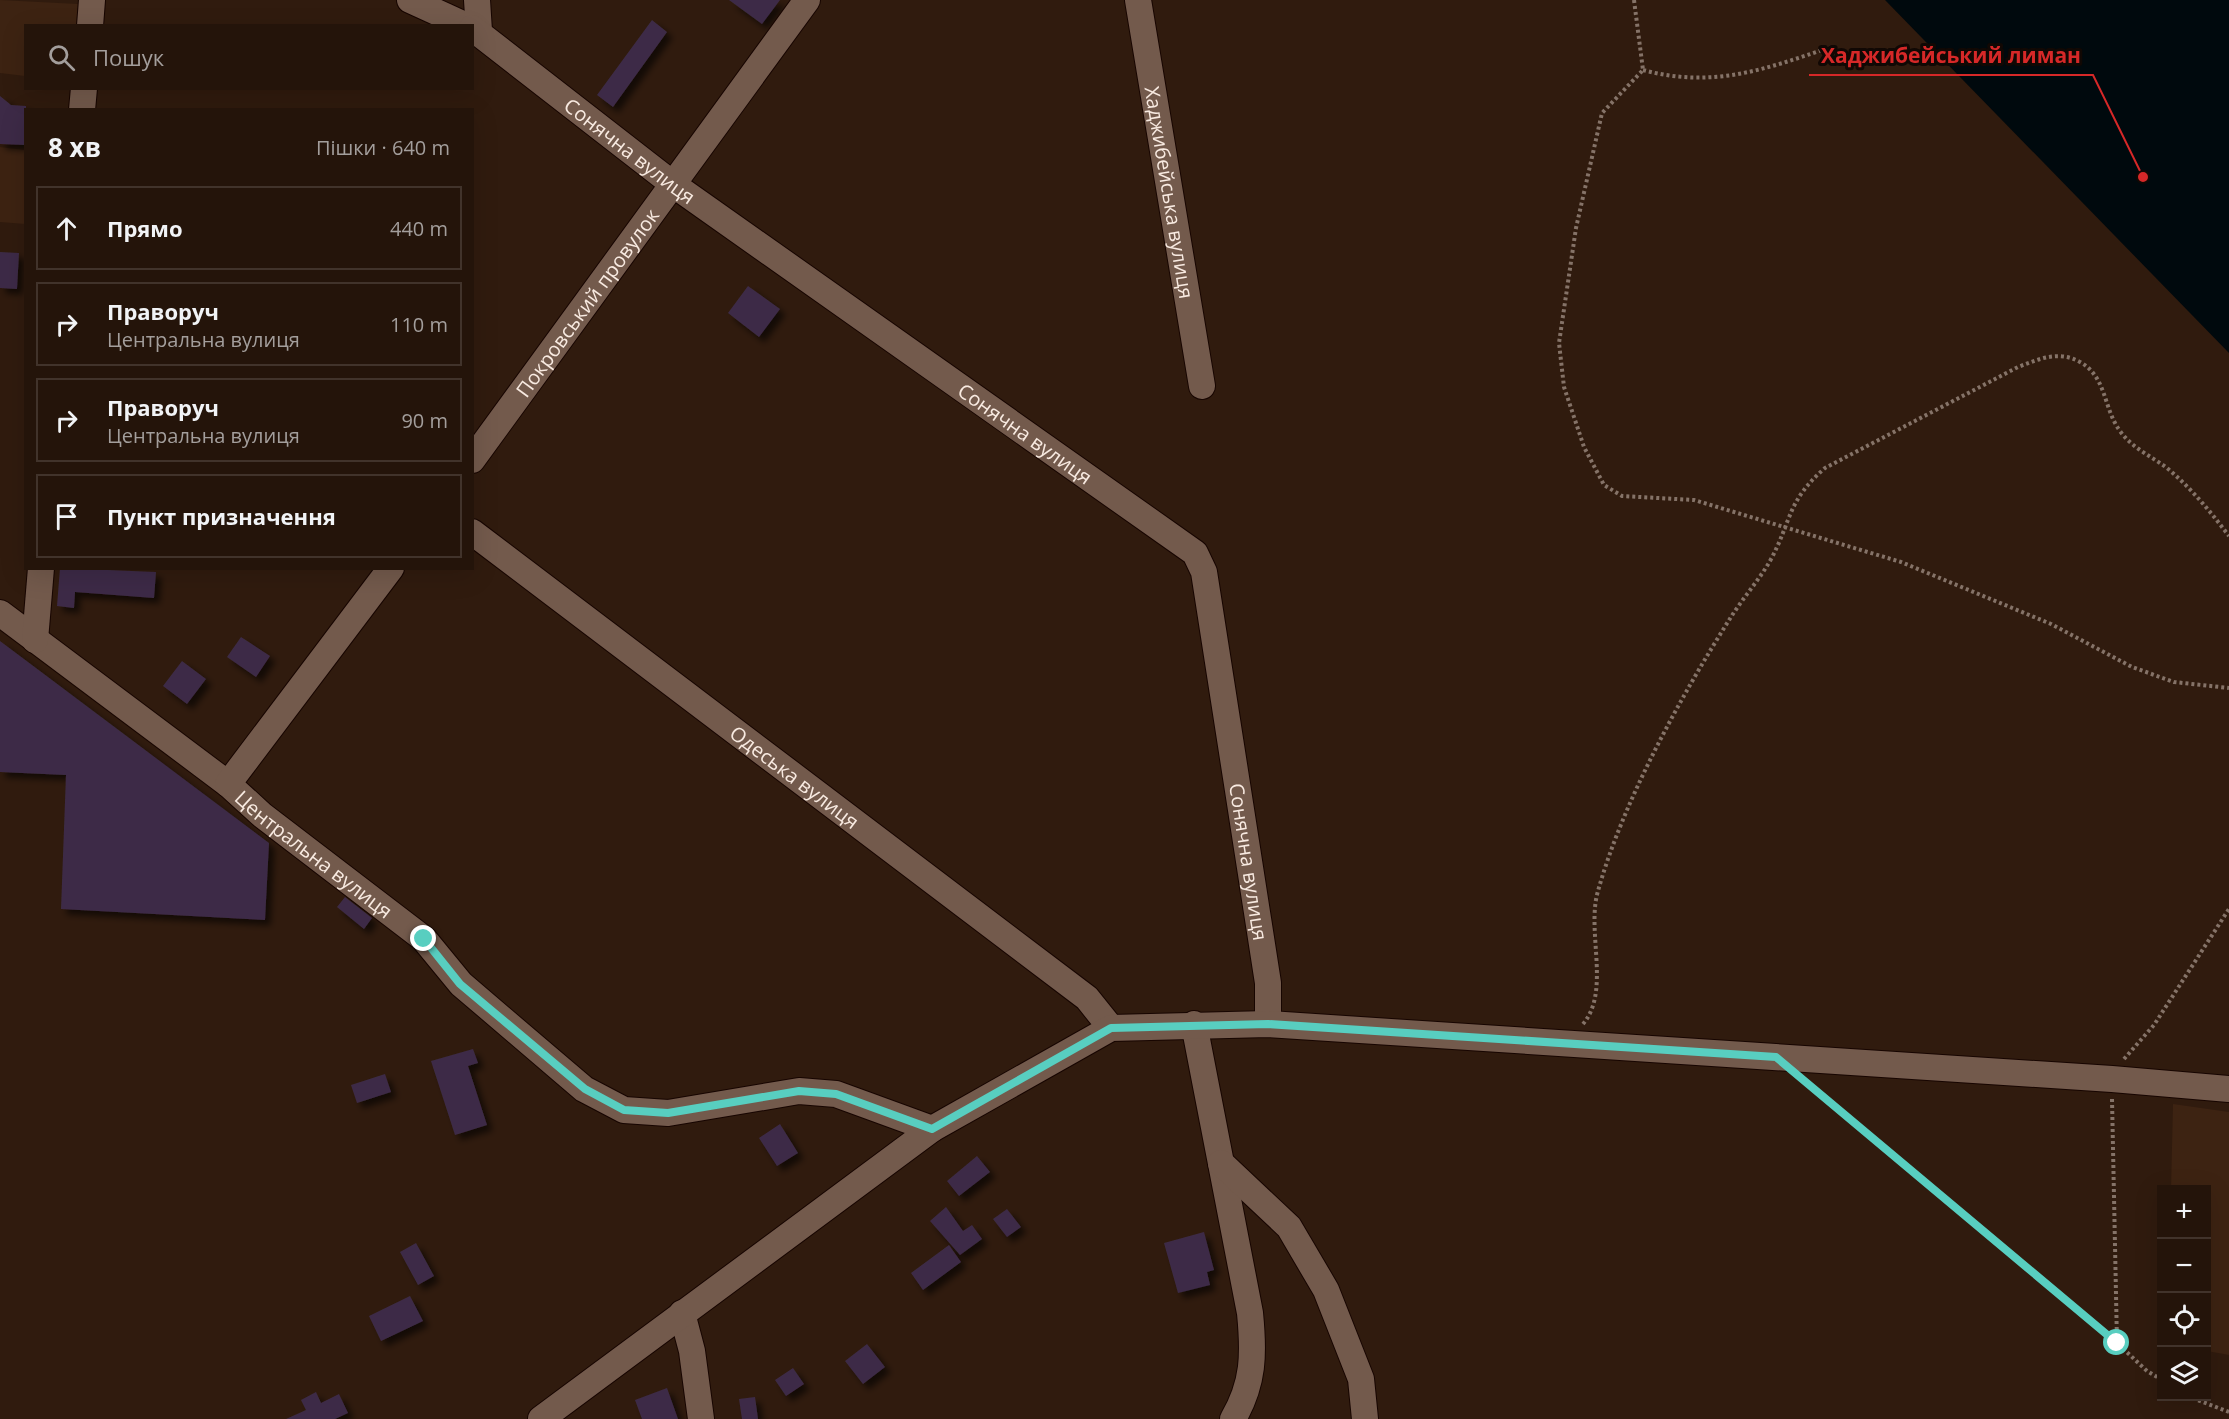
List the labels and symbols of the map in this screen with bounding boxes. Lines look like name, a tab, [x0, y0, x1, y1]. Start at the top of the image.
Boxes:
callout: Хаджибейський лиман	[1809, 36, 2093, 75]
text: Хаджибейський лиман	[1821, 41, 2081, 69]
street label: Хаджибейська вулиця	[1139, 84, 1201, 301]
street label: Сонячна вулиця	[559, 91, 701, 210]
street label: Покровський провулок	[509, 202, 665, 402]
street label: Сонячна вулиця	[953, 376, 1098, 490]
street label: Одеська вулиця	[725, 719, 865, 834]
street label: Сонячна вулиця	[1224, 781, 1275, 942]
street label: Центральна вулиця	[230, 784, 398, 924]
route end	[410, 925, 436, 951]
route start	[2103, 1329, 2129, 1355]

